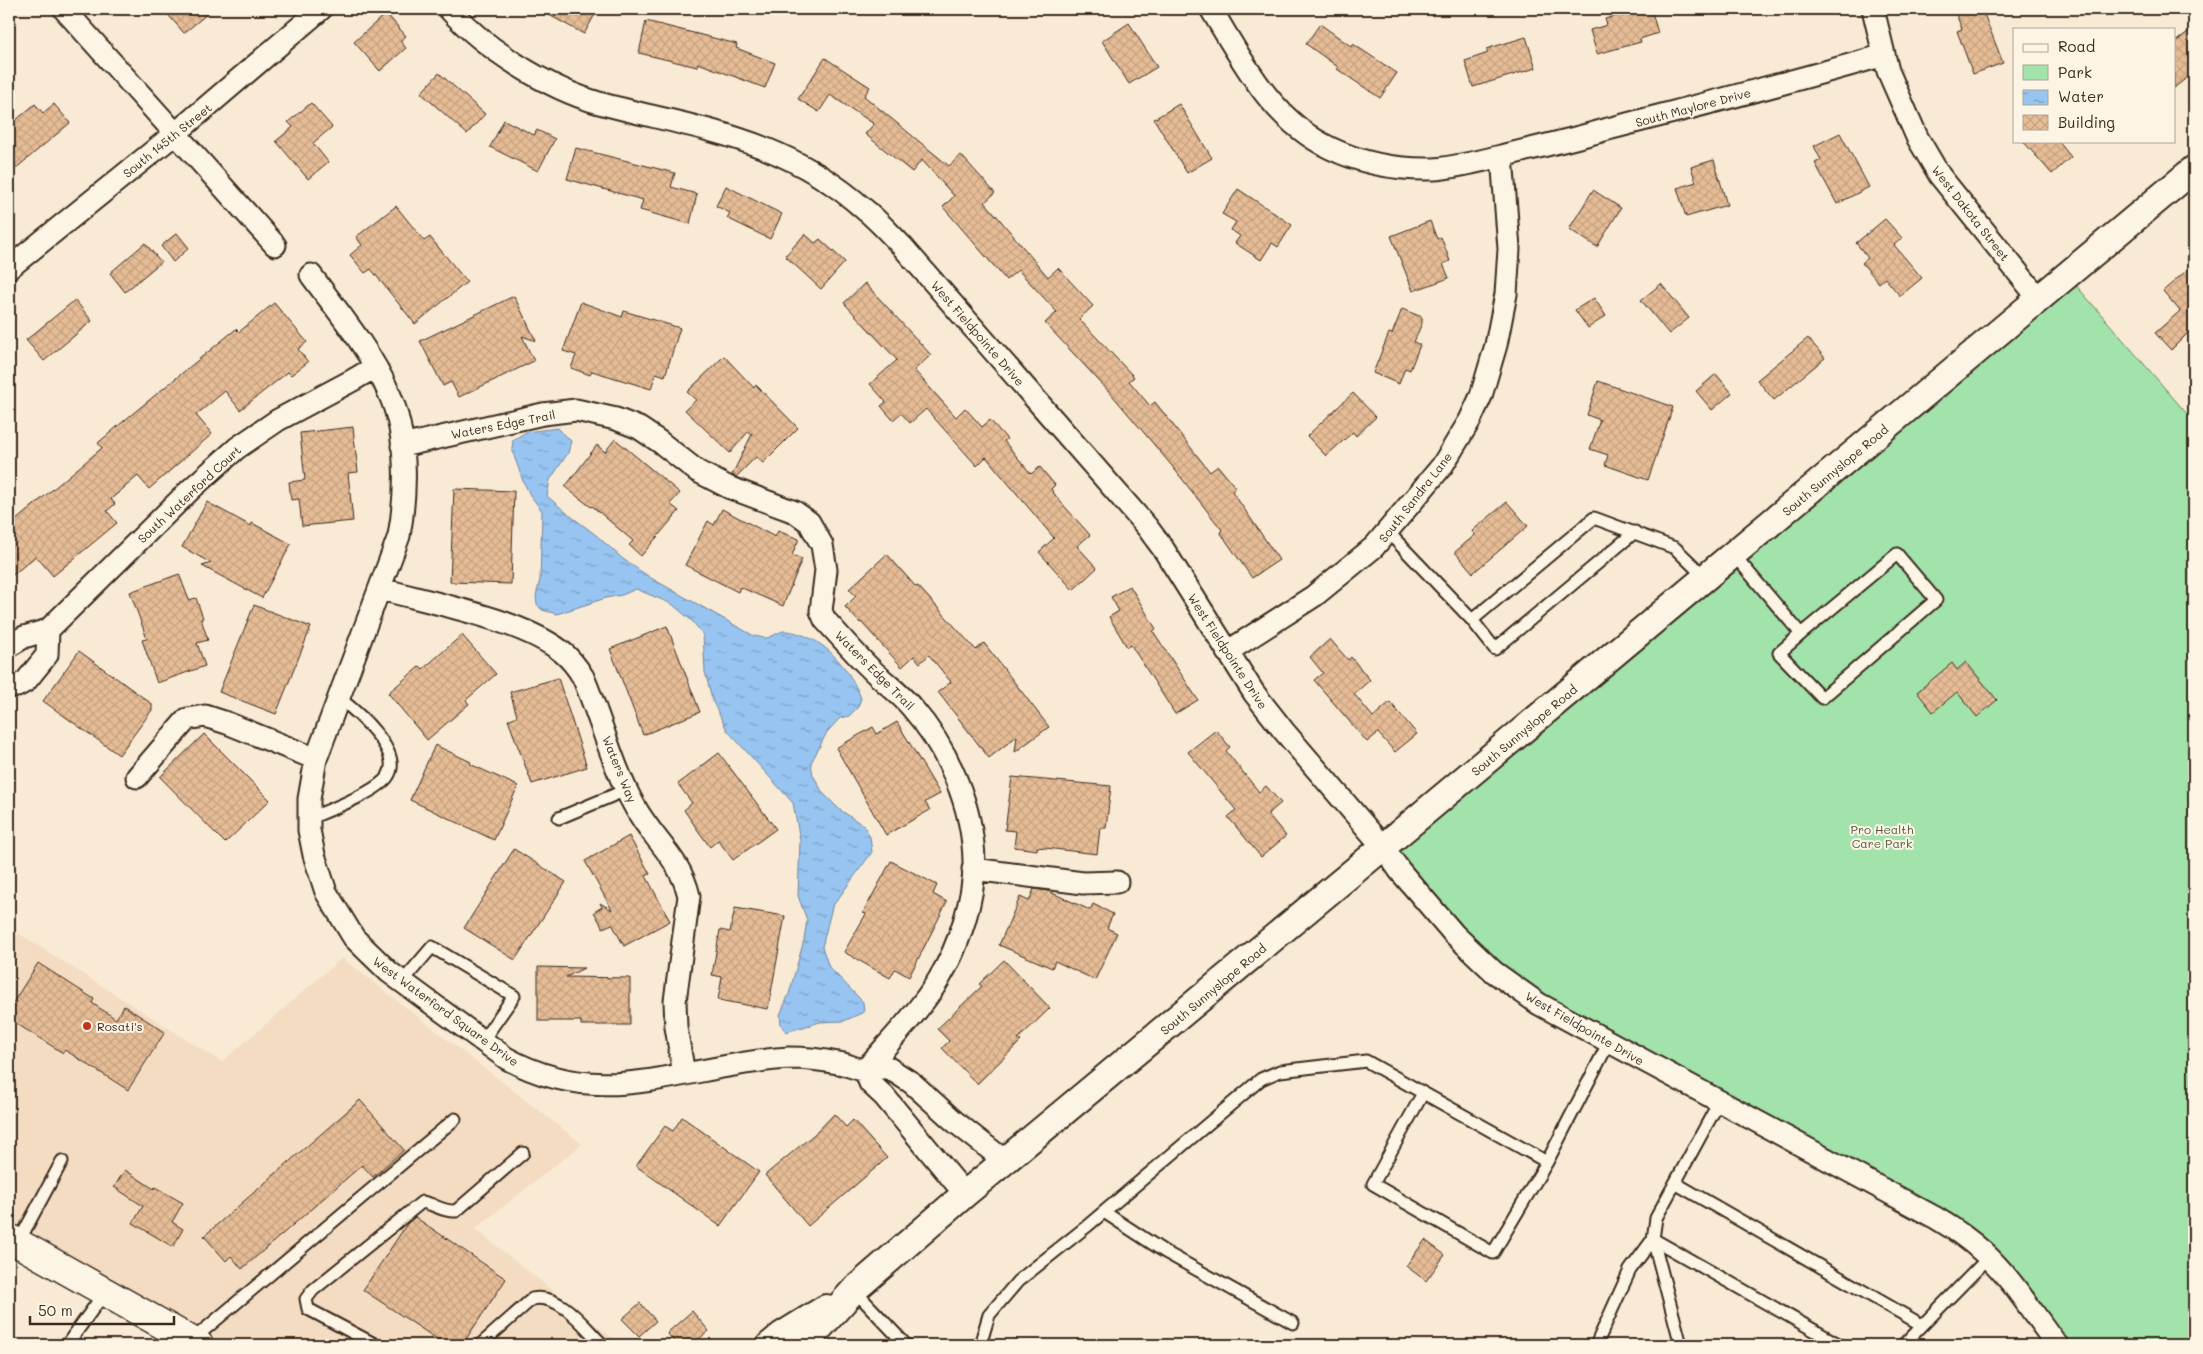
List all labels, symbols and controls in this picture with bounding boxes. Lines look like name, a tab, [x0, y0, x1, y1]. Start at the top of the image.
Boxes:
legend	[2013, 28, 2176, 142]
text: Road	[2058, 36, 2095, 56]
text: Park	[2058, 62, 2092, 82]
street label: South Maylore Drive	[1634, 84, 1752, 130]
text: Water	[2058, 86, 2104, 106]
street label: South 145th Street	[119, 99, 215, 181]
text: Building	[2058, 112, 2115, 132]
street label: West Dakota Street	[1929, 162, 2013, 264]
street label: West Fieldpointe Drive	[928, 277, 1028, 389]
street label: Waters Edge Trail	[449, 406, 557, 442]
street label: South Sunnyslope Road	[1779, 421, 1892, 519]
street label: South Waterford Court	[134, 442, 244, 546]
street label: South Sandra Lane	[1375, 449, 1455, 545]
street label: West Fieldpointe Drive	[1185, 590, 1271, 712]
street label: Waters Edge Trail	[832, 627, 918, 713]
street label: South Sunnyslope Road	[1468, 681, 1581, 779]
street label: Waters Way	[599, 733, 641, 805]
park label: Pro Health Care Park	[1851, 821, 1914, 851]
street label: South Sunnyslope Road	[1157, 940, 1270, 1038]
street label: West Waterford Square Drive	[370, 953, 522, 1069]
street label: West Fieldpointe Drive	[1523, 987, 1647, 1069]
place label: Rosati's	[97, 1018, 143, 1034]
marker: Rosati's	[81, 1020, 93, 1032]
scale bar	[30, 1294, 174, 1326]
text: 50 m	[38, 1300, 73, 1320]

